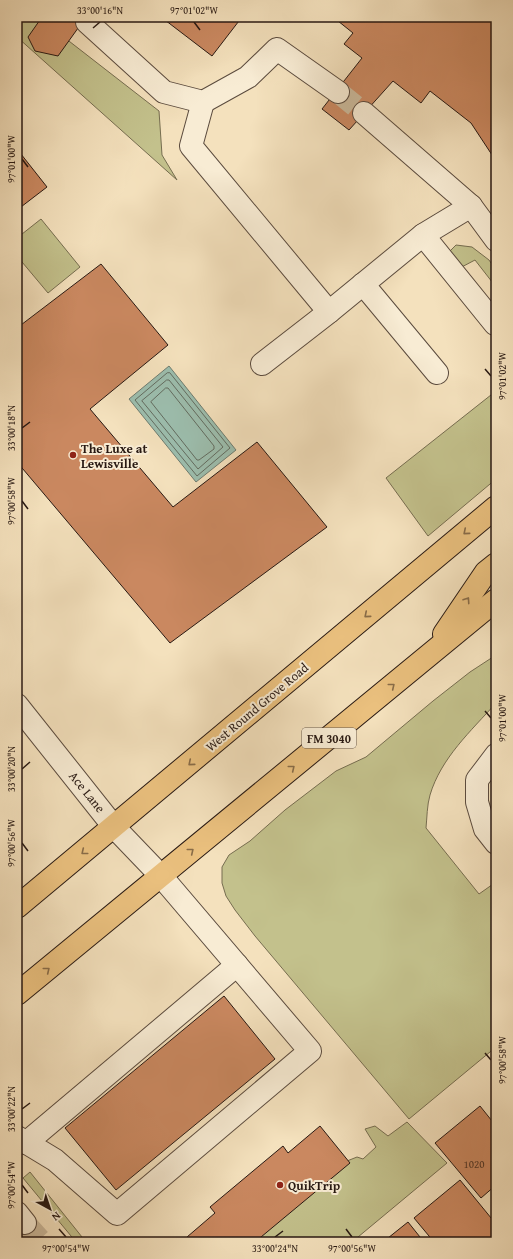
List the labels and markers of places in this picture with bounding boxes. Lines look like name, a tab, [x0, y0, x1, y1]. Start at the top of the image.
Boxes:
place label: The Luxe at Lewisville	[81, 439, 147, 473]
marker: The Luxe at Lewisville	[68, 450, 78, 460]
place label: QuikTrip	[288, 1176, 341, 1195]
marker: QuikTrip	[275, 1180, 285, 1190]

